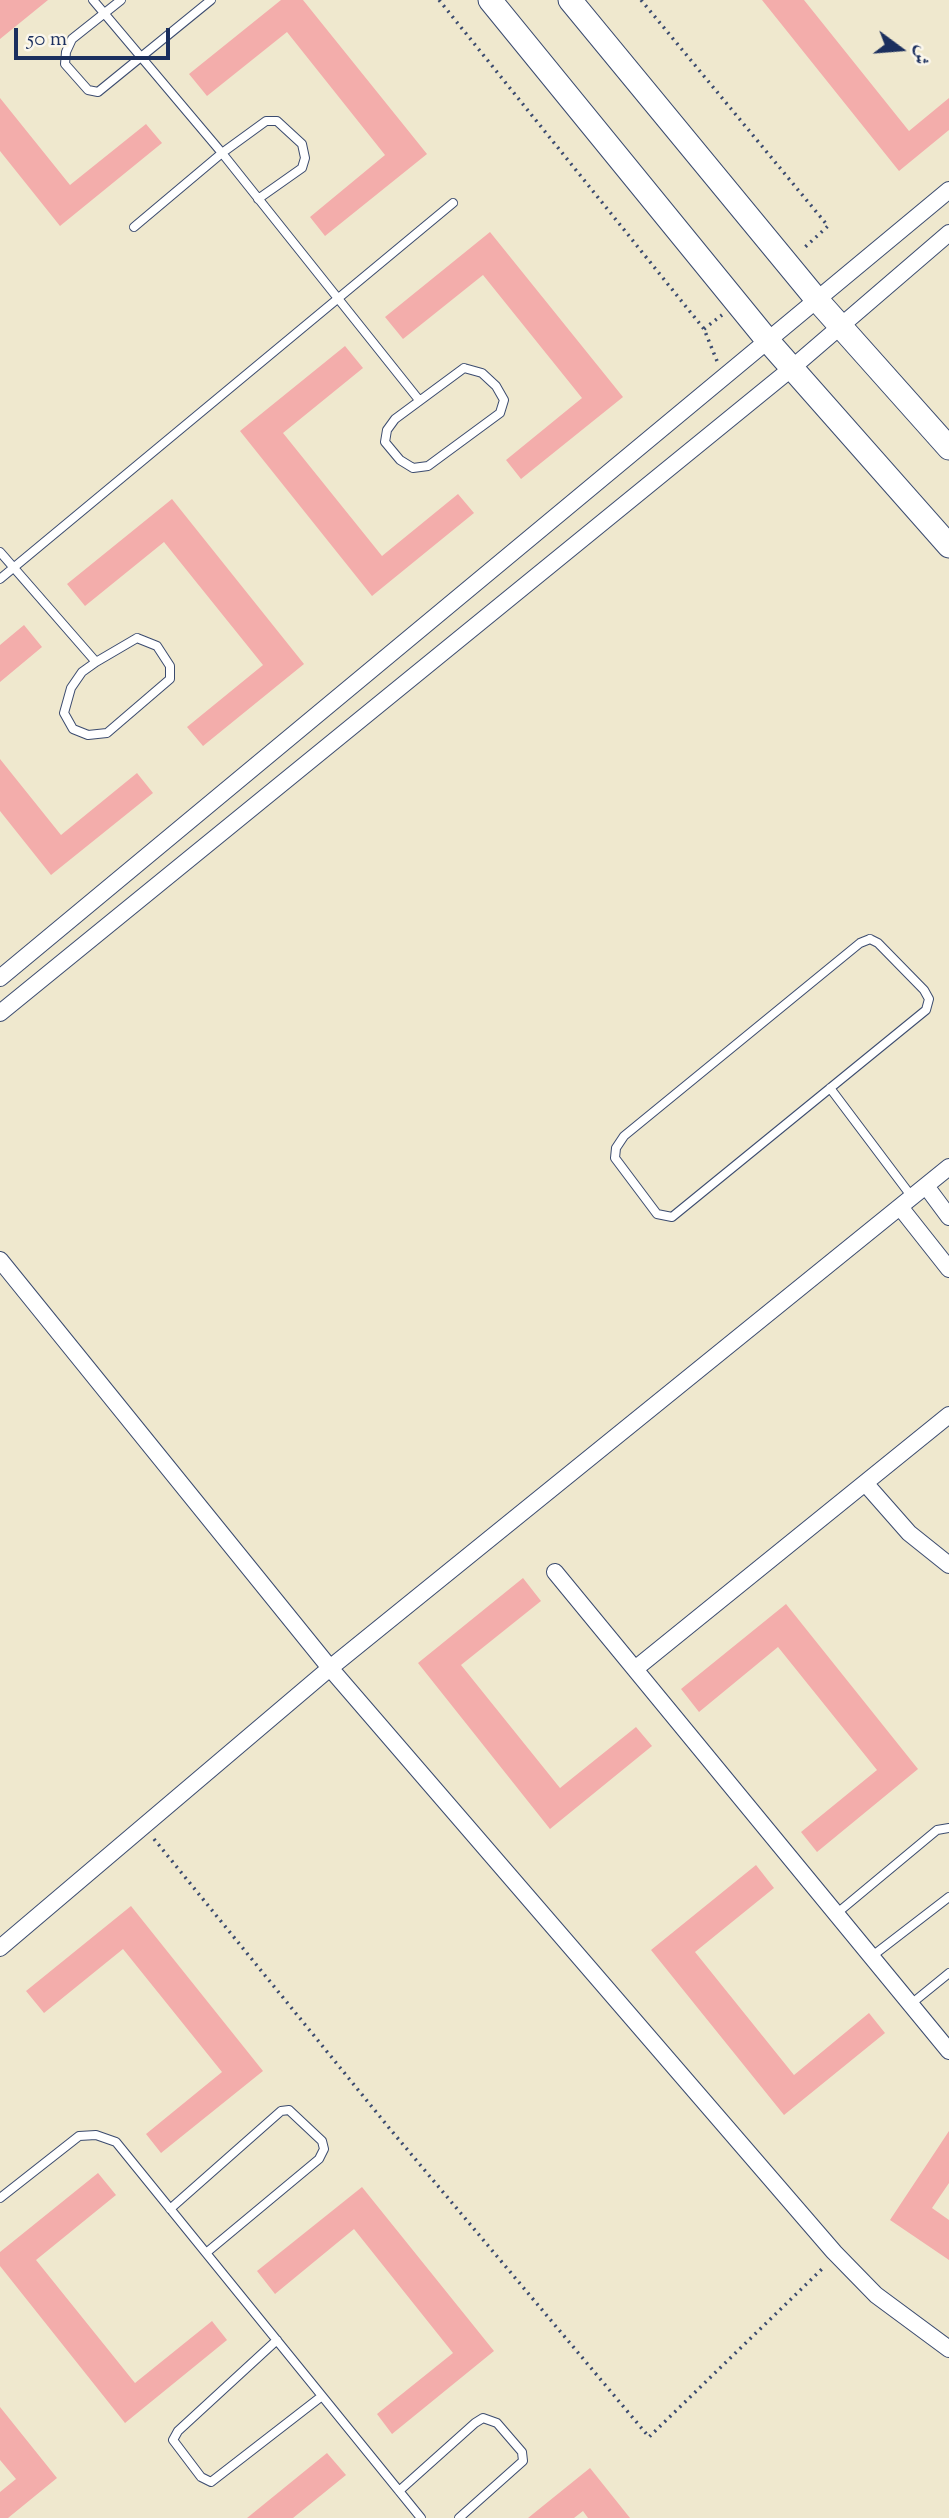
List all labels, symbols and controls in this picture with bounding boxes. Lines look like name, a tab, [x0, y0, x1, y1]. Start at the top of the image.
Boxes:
scale bar	[18, 14, 173, 58]
north arrow	[865, 14, 935, 84]
text: 50 m	[27, 25, 67, 55]
text: ش	[905, 42, 936, 68]

